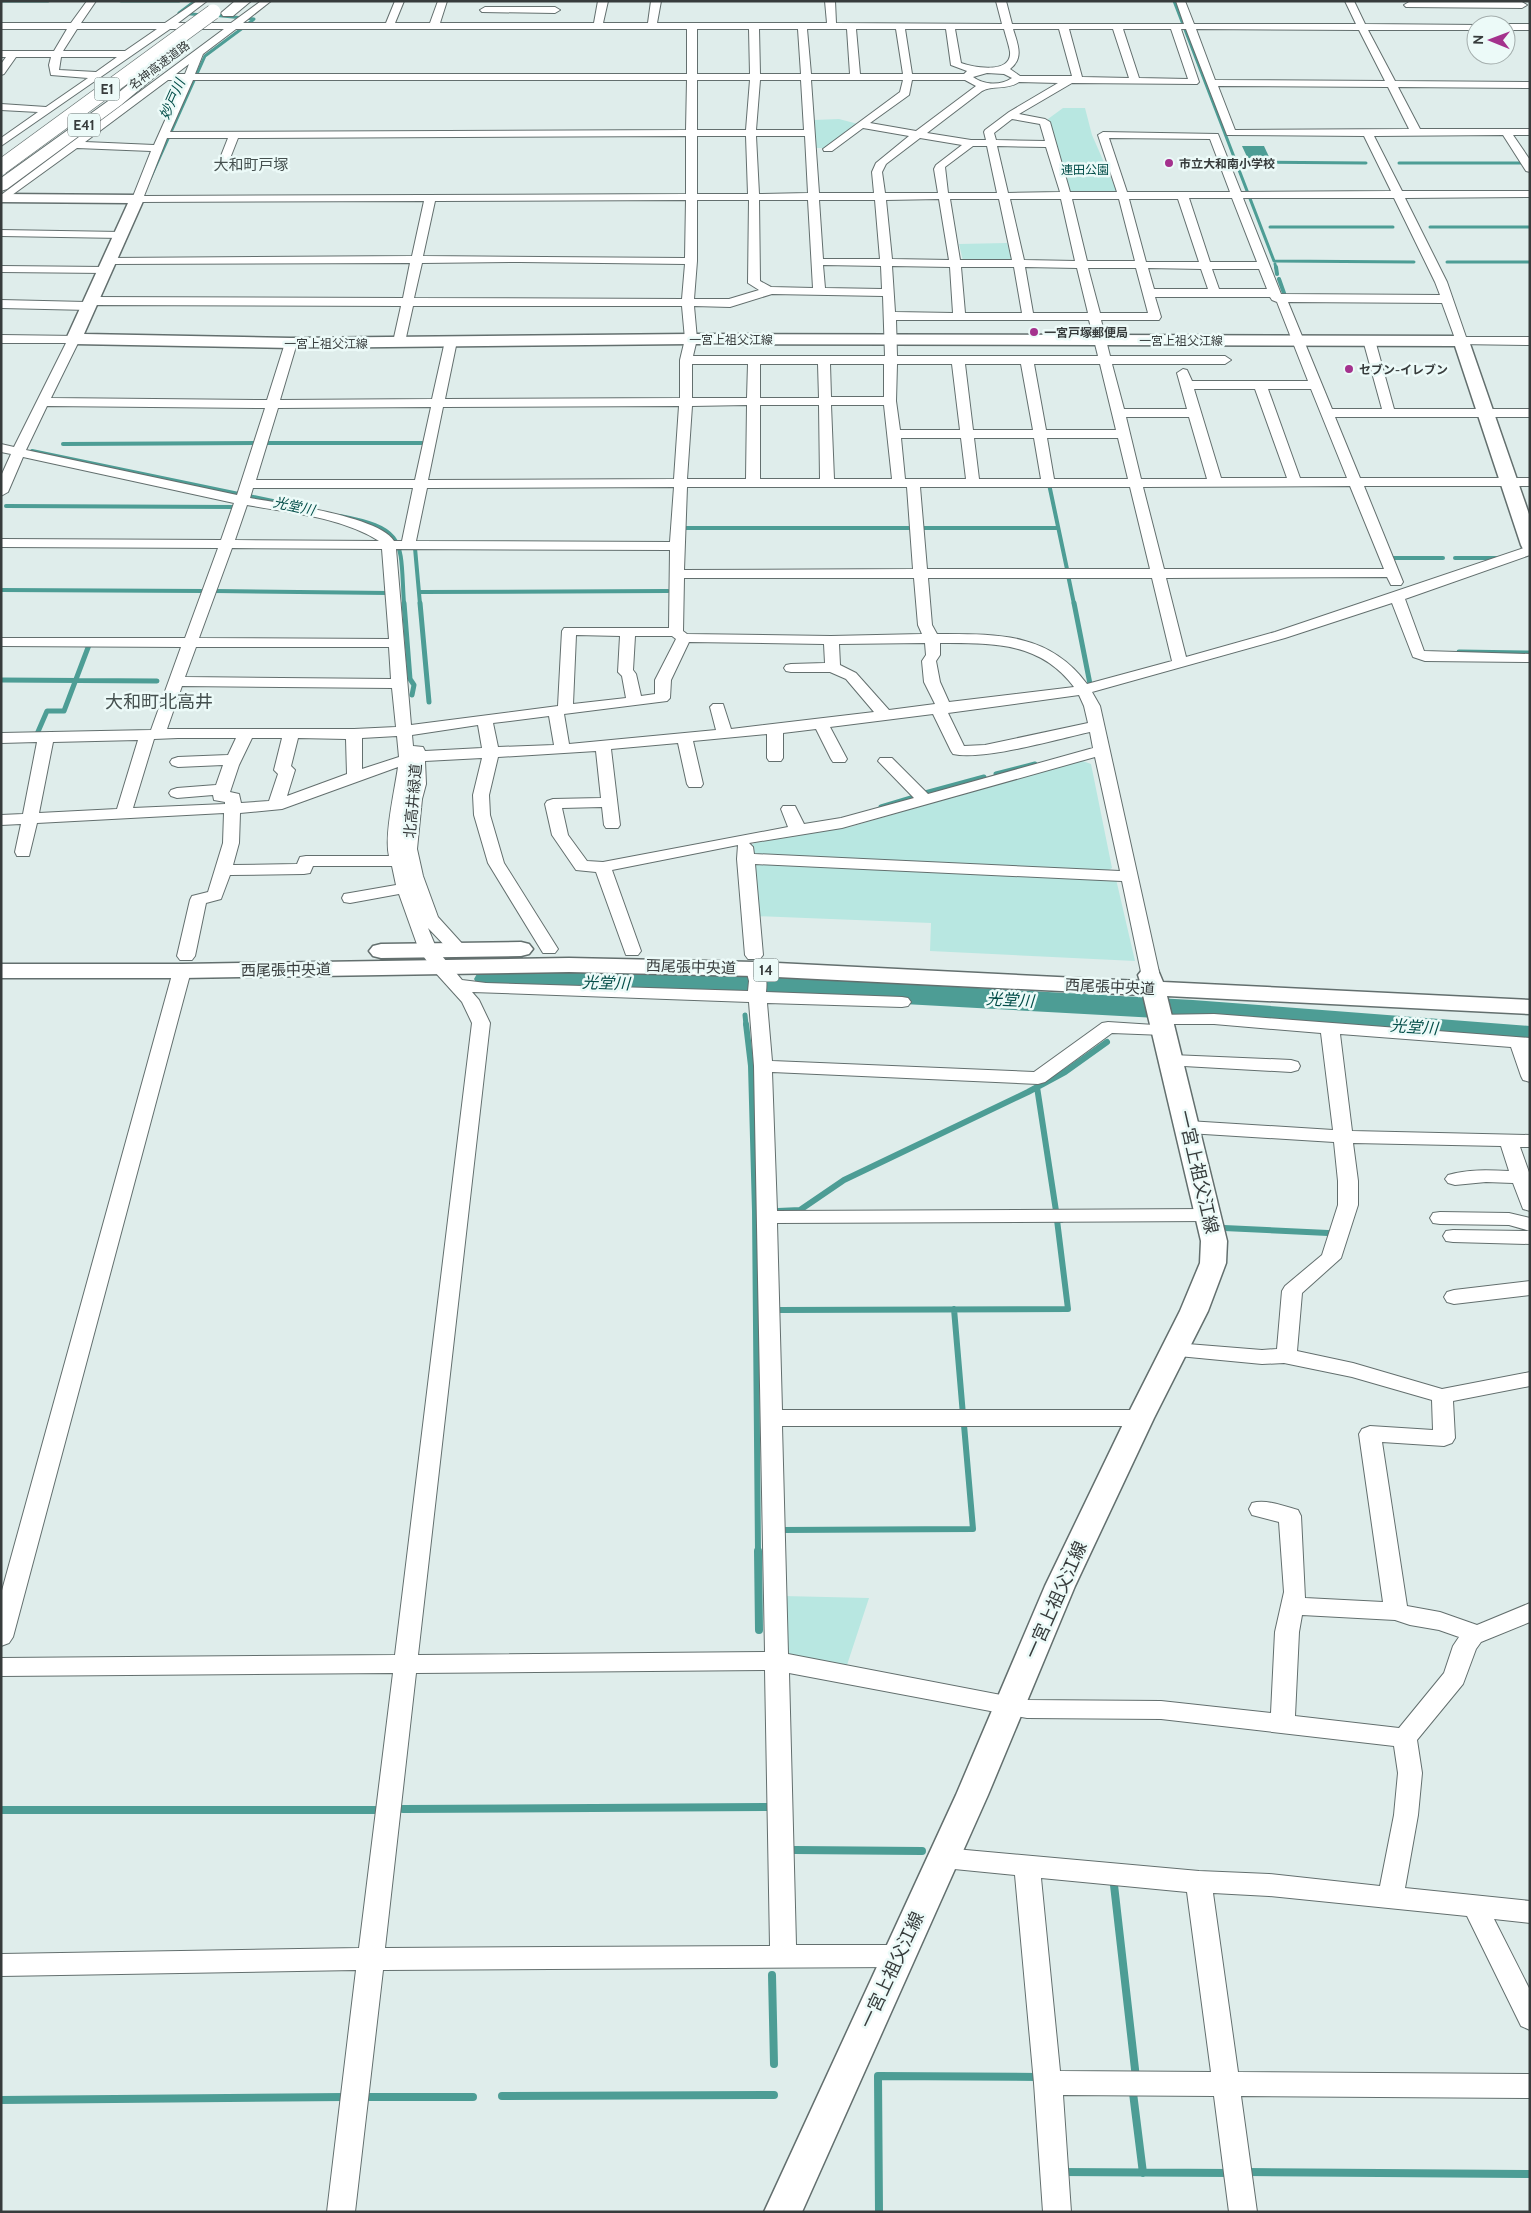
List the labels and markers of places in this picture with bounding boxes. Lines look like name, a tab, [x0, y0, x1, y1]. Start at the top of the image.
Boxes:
place label: 市立大和南小学校	[1179, 156, 1275, 171]
marker: 市立大和南小学校	[1163, 157, 1175, 169]
place label: 一宮戸塚郵便局	[1044, 325, 1128, 340]
marker: 一宮戸塚郵便局	[1028, 326, 1040, 338]
place label: セブン-イレブン	[1359, 362, 1448, 377]
marker: セブン-イレブン	[1343, 363, 1355, 375]

